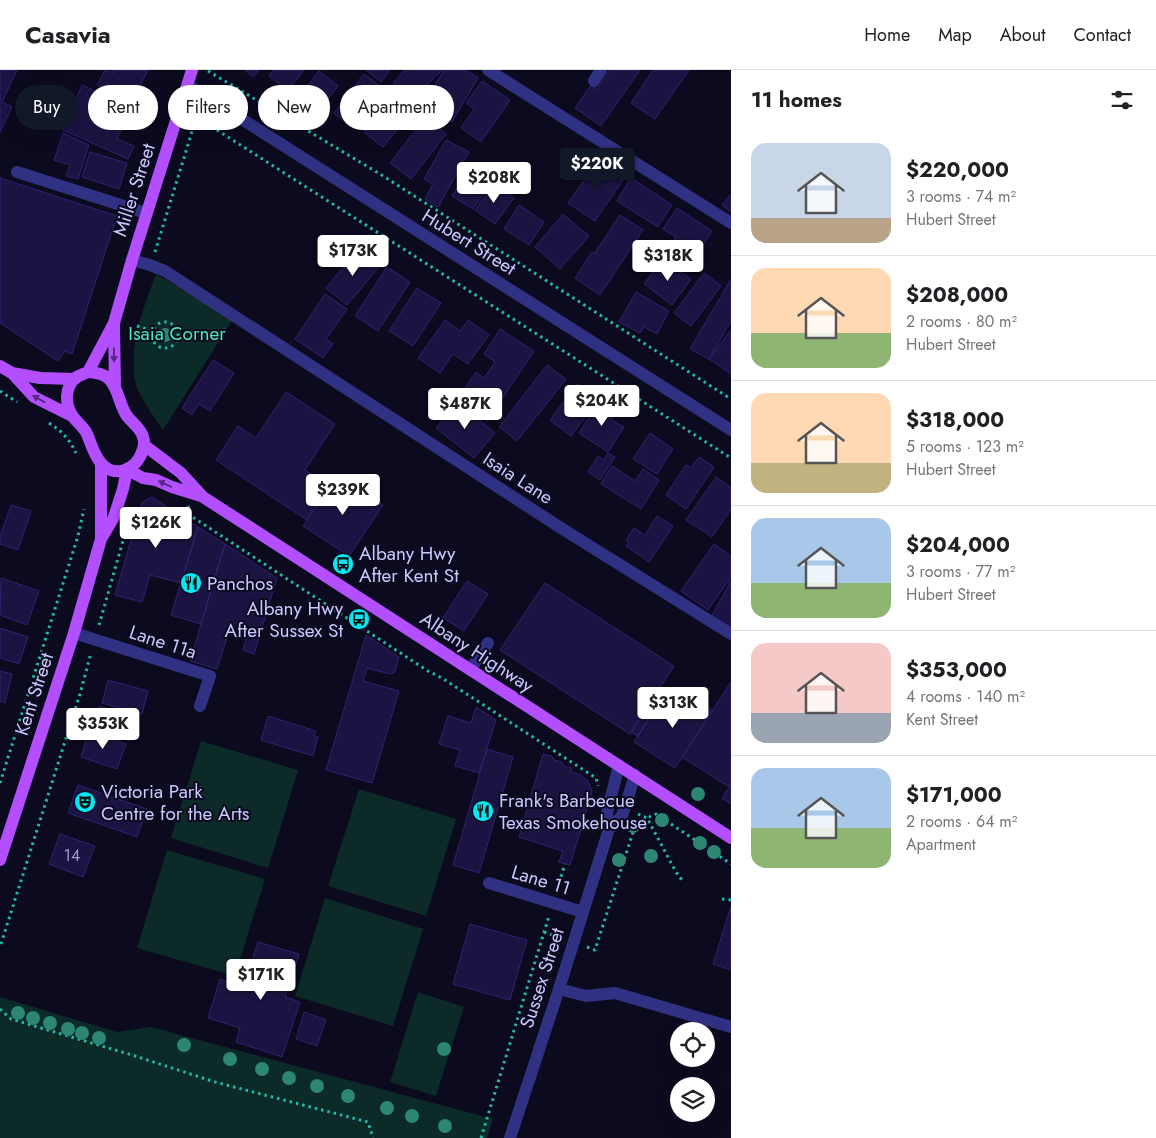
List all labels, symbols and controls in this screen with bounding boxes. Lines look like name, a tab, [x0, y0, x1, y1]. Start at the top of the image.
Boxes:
text: Casavia	[25, 17, 111, 52]
text: Home	[864, 22, 910, 48]
text: Map	[938, 22, 972, 48]
text: About	[1000, 22, 1045, 48]
text: Contact	[1073, 22, 1131, 48]
chip: Buy	[15, 85, 78, 130]
chip: Rent	[88, 85, 158, 130]
chip: Filters	[168, 85, 248, 130]
chip: New	[258, 85, 330, 130]
chip: Apartment	[340, 85, 454, 130]
text: 11 homes	[751, 85, 842, 115]
icon: filters	[1108, 86, 1136, 114]
street label: Miller Street	[106, 140, 162, 240]
pin: $220K	[562, 148, 632, 190]
text: $220K	[571, 152, 623, 175]
text: $220,000	[906, 155, 1009, 185]
pin: $208K	[459, 162, 529, 204]
icon: home	[791, 163, 851, 223]
text: $208K	[468, 166, 520, 189]
text: 3 rooms · 74 m²	[906, 185, 1016, 208]
street label: Hubert Street	[417, 202, 522, 282]
text: Hubert Street	[906, 208, 996, 231]
pin: $173K	[318, 234, 388, 277]
text: $173K	[329, 239, 377, 262]
pin: $318K	[633, 240, 703, 282]
text: $318K	[643, 244, 693, 267]
text: $208,000	[906, 280, 1008, 310]
icon: home	[791, 288, 851, 348]
text: 2 rooms · 80 m²	[906, 310, 1017, 333]
park label: Isaia Corner	[128, 320, 226, 347]
text: Hubert Street	[906, 333, 996, 356]
one-way arrow	[110, 347, 118, 363]
pin: $204K	[567, 384, 637, 427]
pin: $487K	[430, 388, 500, 430]
text: $204K	[575, 389, 629, 412]
text: $487K	[439, 392, 491, 415]
one-way arrow	[32, 394, 45, 403]
text: $318,000	[906, 405, 1004, 435]
icon: home	[791, 413, 851, 473]
text: 5 rooms · 123 m²	[906, 435, 1024, 458]
street label: Isaia Lane	[478, 445, 559, 511]
text: Hubert Street	[906, 458, 996, 481]
pin: $239K	[308, 474, 378, 516]
text: $239K	[317, 478, 369, 501]
one-way arrow	[158, 480, 172, 488]
pin: $126K	[121, 506, 191, 549]
text: $126K	[131, 511, 181, 534]
text: $204,000	[906, 530, 1010, 560]
icon: home	[791, 538, 851, 598]
place label: Albany Hwy After Kent St	[359, 540, 459, 589]
bus stop icon: Albany Hwy After Kent St	[331, 552, 355, 576]
text: 3 rooms · 77 m²	[906, 560, 1015, 583]
place label: Panchos	[207, 570, 273, 597]
restaurant icon: Panchos	[179, 571, 203, 595]
text: Hubert Street	[906, 583, 996, 606]
place label: Albany Hwy After Sussex St	[225, 595, 344, 644]
street label: Albany Highway	[415, 605, 540, 699]
bus stop icon: Albany Hwy After Sussex St	[347, 607, 371, 631]
street label: Lane 11a	[126, 618, 200, 666]
street label: Kent Street	[8, 649, 60, 739]
text: $353,000	[906, 655, 1007, 685]
icon: home	[791, 663, 851, 723]
text: 4 rooms · 140 m²	[906, 685, 1025, 708]
pin: $313K	[638, 686, 708, 729]
text: $313K	[648, 691, 698, 714]
pin: $353K	[68, 708, 138, 750]
text: Kent Street	[906, 708, 978, 731]
text: $353K	[77, 712, 129, 735]
place label: Victoria Park Centre for the Arts	[101, 778, 250, 827]
text: $171,000	[906, 780, 1002, 810]
place label: Frank's Barbecue Texas Smokehouse	[499, 787, 647, 836]
icon: home	[791, 788, 851, 848]
theatre icon: Victoria Park Centre for the Arts	[73, 790, 97, 814]
restaurant icon: Frank's Barbecue Texas Smokehouse	[471, 799, 495, 823]
text: 2 rooms · 64 m²	[906, 810, 1017, 833]
text: Apartment	[906, 833, 976, 856]
house number: 14	[64, 844, 80, 867]
street label: Lane 11	[508, 858, 574, 902]
street label: Sussex Street	[513, 924, 571, 1032]
pin: $171K	[226, 958, 296, 1001]
text: $171K	[237, 963, 285, 986]
map controls	[670, 1022, 715, 1122]
button: locate	[670, 1022, 715, 1067]
button: layers	[670, 1077, 715, 1122]

